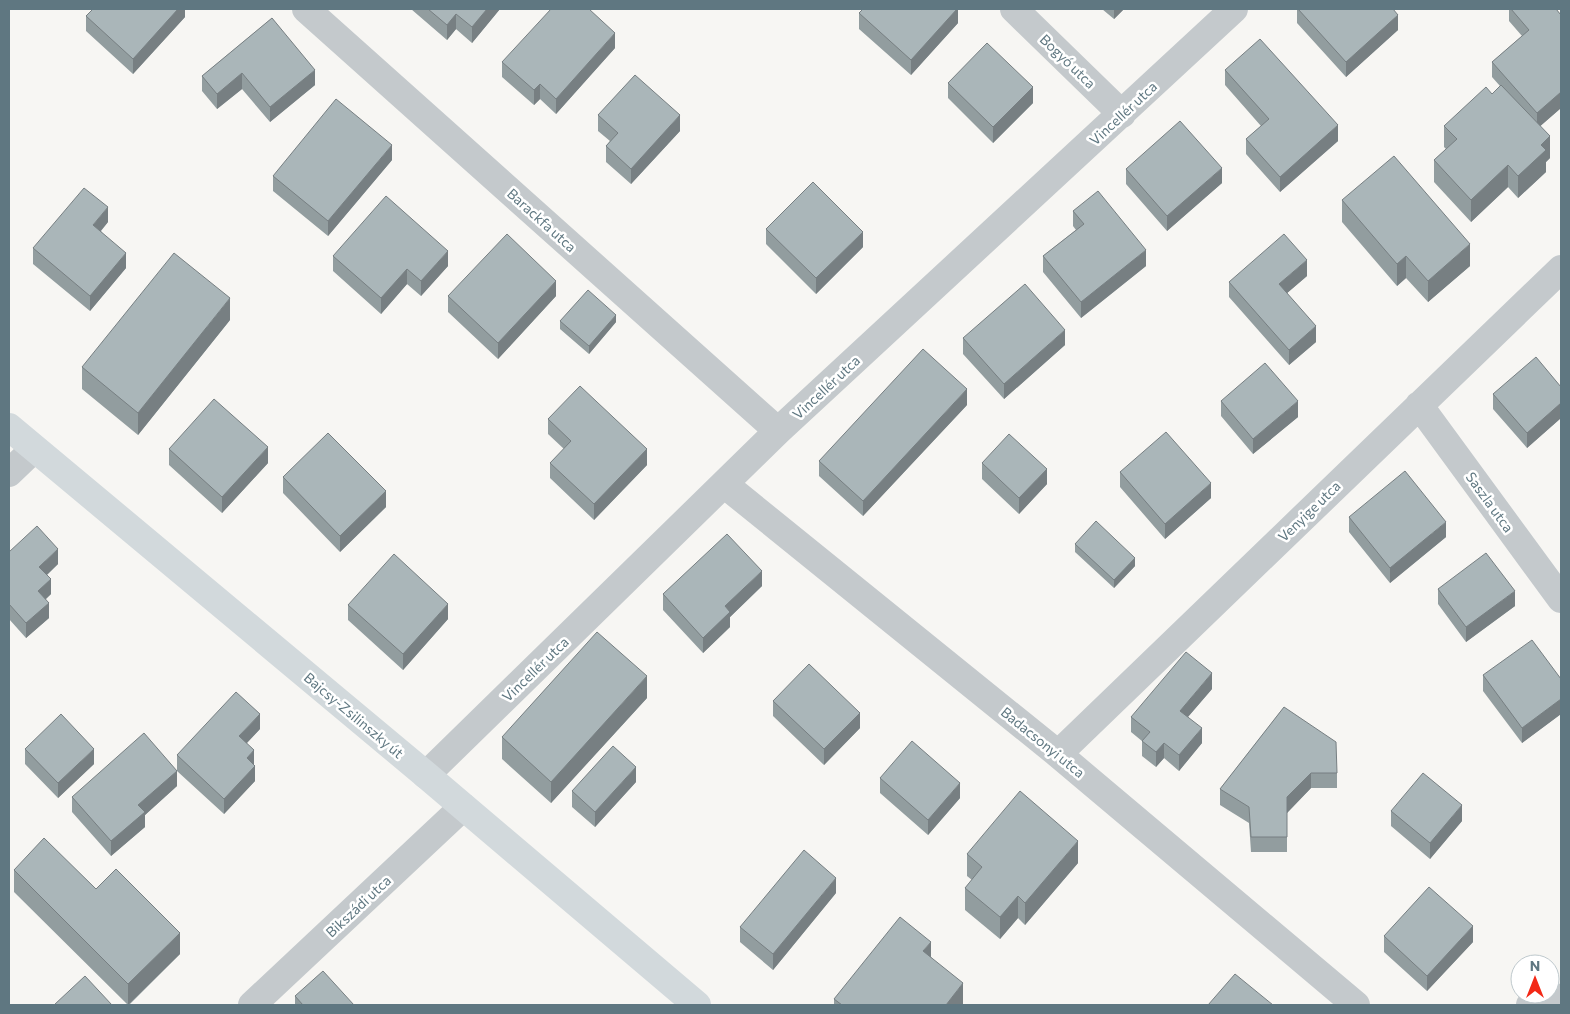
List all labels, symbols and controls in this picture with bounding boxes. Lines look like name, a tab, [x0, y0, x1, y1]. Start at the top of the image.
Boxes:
street label: Bogyó utca	[1037, 30, 1099, 92]
street label: Vincellér utca	[1086, 77, 1160, 149]
street label: Barackfa utca	[504, 185, 580, 255]
street label: Vincellér utca	[789, 351, 863, 423]
street label: Saszla utca	[1463, 469, 1517, 535]
street label: Venyige utca	[1274, 477, 1344, 545]
street label: Vincellér utca	[498, 633, 572, 705]
street label: Bajcsy-Zsilinszky út	[301, 668, 407, 762]
street label: Badacsonyi utca	[998, 703, 1088, 781]
street label: Bikszádi utca	[322, 872, 394, 940]
north arrow	[1510, 954, 1560, 1004]
text: N	[1530, 957, 1540, 974]

